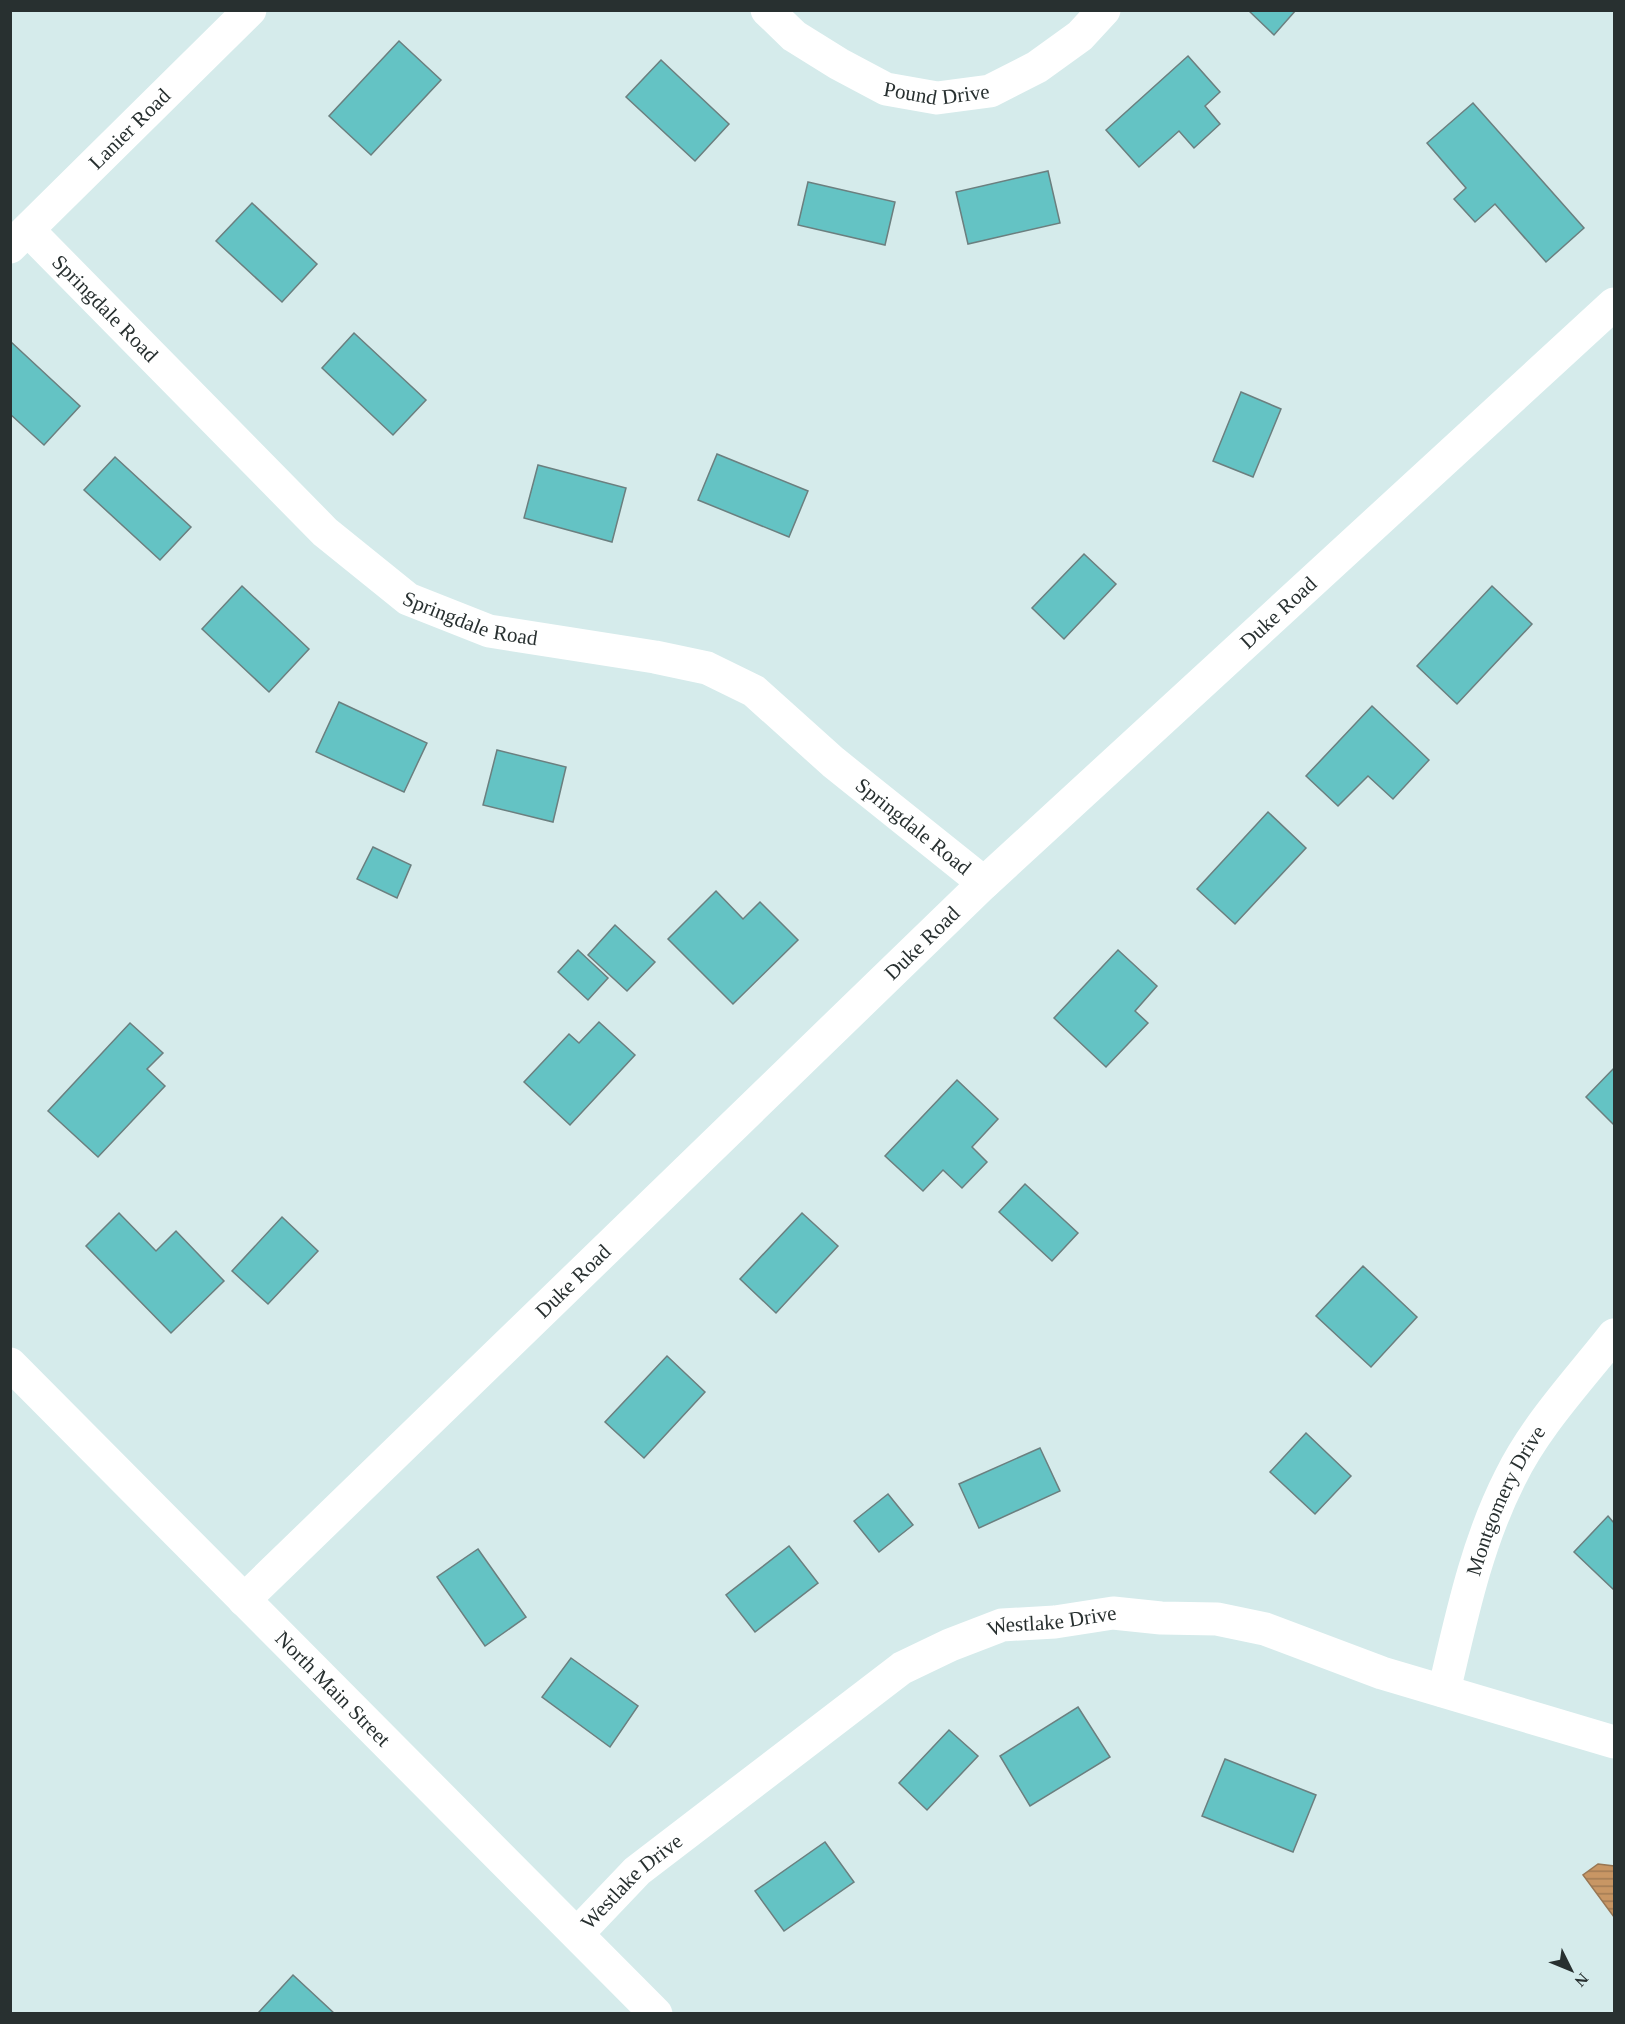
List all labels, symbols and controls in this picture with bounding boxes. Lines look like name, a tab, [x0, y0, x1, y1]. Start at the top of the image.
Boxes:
street label: Pound Drive	[882, 77, 991, 110]
street label: Lanier Road	[84, 83, 175, 174]
street label: Springdale Road	[47, 250, 163, 367]
street label: Duke Road	[1235, 571, 1322, 654]
street label: Springdale Road	[399, 586, 540, 651]
street label: Springdale Road	[851, 773, 976, 880]
street label: Duke Road	[879, 901, 965, 985]
street label: Duke Road	[530, 1239, 616, 1323]
street label: Montgomery Drive	[1461, 1421, 1550, 1578]
street label: Westlake Drive	[984, 1601, 1118, 1641]
street label: North Main Street	[270, 1626, 395, 1752]
street label: Westlake Drive	[576, 1829, 687, 1934]
north arrow	[1541, 1940, 1601, 2000]
text: N	[1571, 1970, 1592, 1990]

